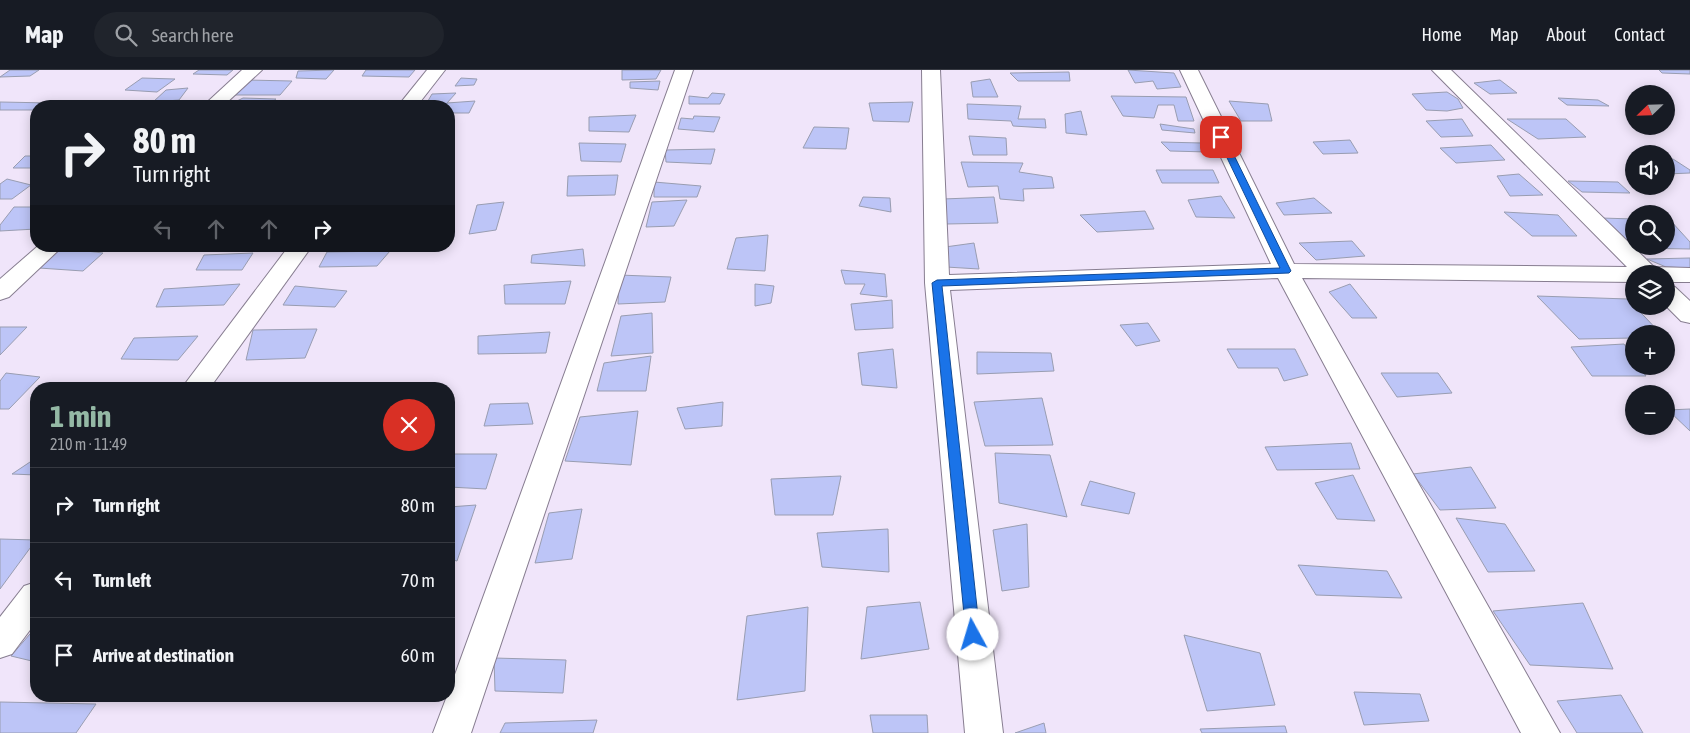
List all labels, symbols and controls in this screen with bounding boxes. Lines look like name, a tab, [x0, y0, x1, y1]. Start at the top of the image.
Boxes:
search box	[94, 12, 444, 57]
text: Map	[25, 21, 64, 48]
icon: search	[112, 21, 140, 49]
text: Search here	[152, 24, 234, 46]
text: Home	[1422, 24, 1462, 45]
text: Map	[1490, 24, 1519, 45]
text: About	[1547, 24, 1586, 45]
text: Contact	[1614, 24, 1665, 45]
north arrow	[1625, 85, 1675, 135]
map controls	[1625, 85, 1675, 435]
pin	[1200, 116, 1242, 158]
icon: right	[50, 120, 115, 185]
text: 80 m	[133, 120, 196, 160]
icon: arrive	[1207, 123, 1235, 151]
button: sound	[1625, 145, 1675, 195]
text: Turn right	[133, 161, 210, 187]
button: search	[1625, 205, 1675, 255]
icon: left	[149, 215, 177, 243]
icon: ahead	[202, 215, 230, 243]
icon: ahead	[255, 215, 283, 243]
icon: right	[308, 215, 336, 243]
button: layers	[1625, 265, 1675, 315]
button: +	[1625, 325, 1675, 375]
button: −	[1625, 385, 1675, 435]
text: 1 min	[50, 399, 111, 433]
button: close	[383, 399, 435, 451]
text: 210 m · 11:49	[50, 435, 127, 453]
icon: right	[50, 491, 78, 519]
text: Turn right	[93, 494, 160, 516]
text: 80 m	[401, 494, 435, 516]
icon: left	[50, 566, 78, 594]
text: Turn left	[93, 569, 151, 591]
text: 70 m	[401, 569, 435, 591]
position arrow	[946, 608, 998, 660]
icon: arrive	[50, 641, 78, 669]
text: Arrive at destination	[93, 644, 234, 666]
text: 60 m	[401, 644, 435, 666]

